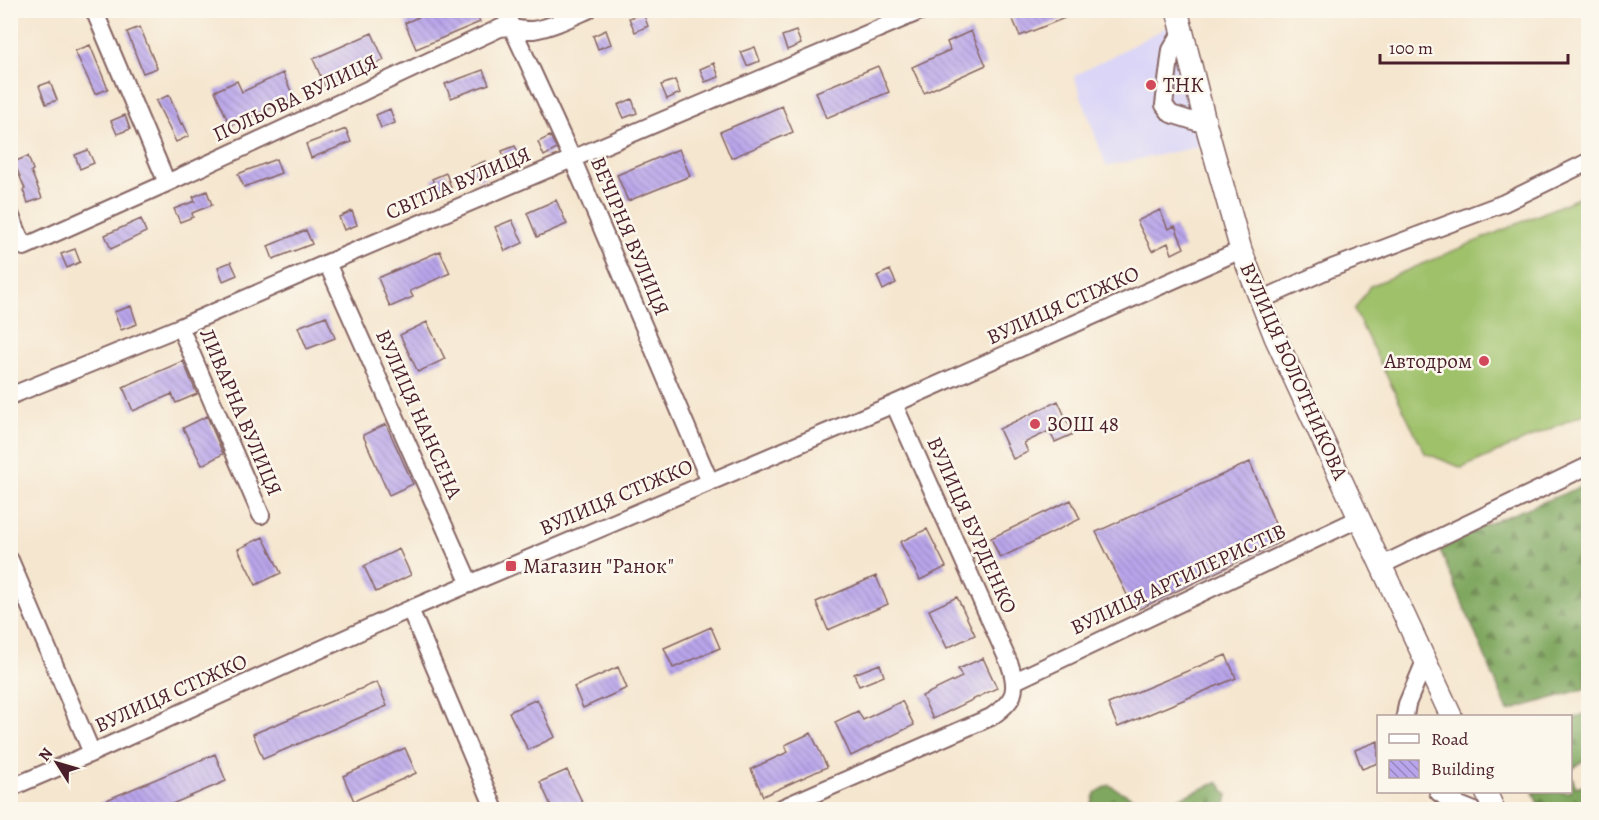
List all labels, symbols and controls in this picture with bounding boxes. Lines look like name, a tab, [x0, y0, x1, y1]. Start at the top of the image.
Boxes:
scale bar	[1380, 27, 1568, 65]
text: 100 m	[1389, 36, 1433, 60]
street label: ПОЛЬОВА ВУЛИЦЯ	[208, 48, 382, 148]
place label: ТНК	[1163, 71, 1204, 99]
marker: ТНК	[1144, 78, 1158, 92]
street label: СВІТЛА ВУЛИЦЯ	[381, 140, 535, 226]
street label: ВЕЧІРНЯ ВУЛИЦЯ	[584, 152, 676, 320]
street label: ВУЛИЦЯ БОЛОТНИКОВА	[1233, 258, 1355, 485]
street label: ВУЛИЦЯ СТІЖКО	[982, 259, 1144, 351]
street label: ЛИВАРНА ВУЛИЦЯ	[193, 324, 289, 500]
street label: ВУЛИЦЯ НАНСЕНА	[369, 325, 469, 504]
place label: Автодром	[1383, 347, 1472, 375]
marker: Автодром	[1477, 354, 1491, 368]
place label: ЗОШ 48	[1047, 410, 1119, 438]
marker: ЗОШ 48	[1028, 417, 1042, 431]
street label: ВУЛИЦЯ БУРДЕНКО	[920, 432, 1024, 618]
street label: ВУЛИЦЯ СТІЖКО	[535, 452, 697, 542]
street label: ВУЛИЦЯ АРТИЛЕРИСТІВ	[1066, 517, 1290, 641]
place label: Магазин "Ранок"	[523, 552, 674, 580]
marker: Магазин "Ранок"	[504, 559, 518, 573]
street label: ВУЛИЦЯ СТІЖКО	[90, 647, 252, 739]
legend	[1377, 715, 1572, 793]
text: Road	[1431, 727, 1469, 751]
north arrow	[27, 733, 87, 793]
text: N	[34, 743, 58, 766]
text: Building	[1431, 757, 1495, 781]

